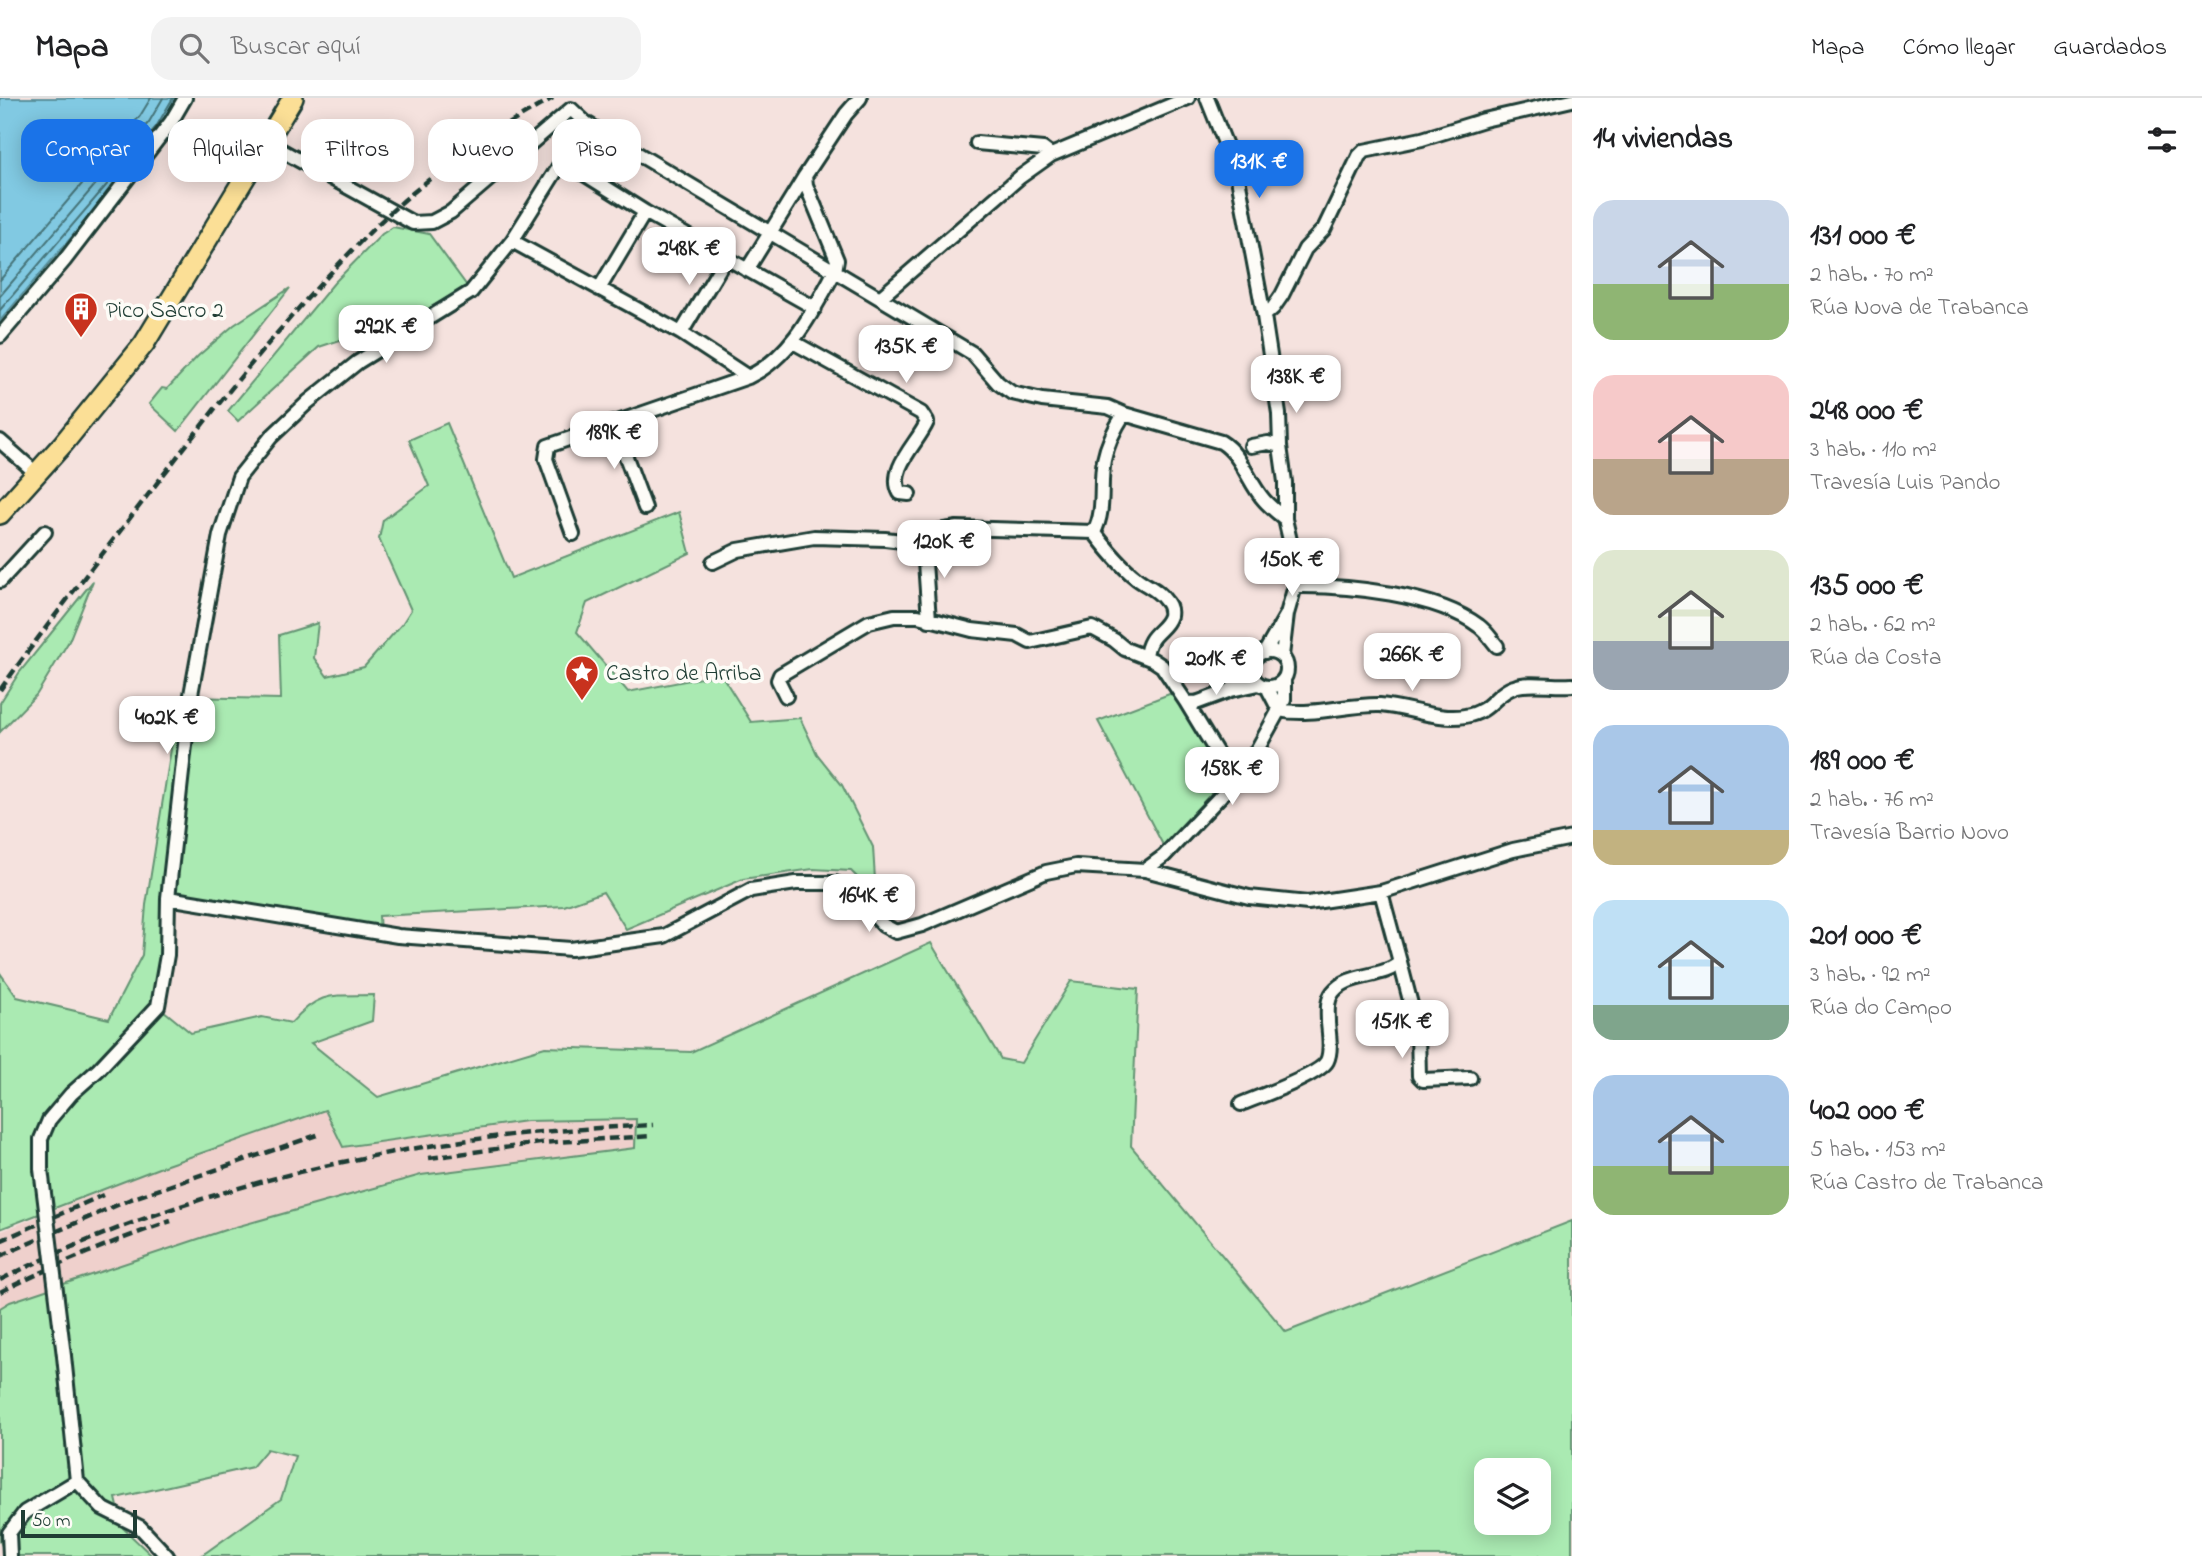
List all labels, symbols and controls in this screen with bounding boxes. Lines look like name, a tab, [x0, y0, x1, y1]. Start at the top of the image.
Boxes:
search box	[151, 17, 641, 80]
text: Mapa	[35, 24, 109, 72]
icon: search	[175, 29, 213, 67]
text: Buscar aquí	[231, 29, 361, 67]
text: Mapa	[1811, 31, 1864, 66]
text: Cómo llegar	[1902, 31, 2015, 66]
text: Guardados	[2053, 31, 2167, 66]
text: 14 viviendas	[1593, 118, 1733, 162]
chip: Comprar	[21, 119, 154, 182]
chip: Alquilar	[168, 119, 287, 182]
chip: Filtros	[301, 119, 414, 182]
chip: Nuevo	[428, 119, 538, 182]
chip: Piso	[552, 119, 641, 182]
icon: filters	[2143, 121, 2181, 159]
pin: 131K €	[1202, 140, 1316, 200]
text: 131K €	[1230, 146, 1288, 179]
text: 131 000 €	[1810, 215, 1916, 259]
pin: 248K €	[632, 228, 746, 287]
icon: home	[1649, 228, 1733, 312]
text: 248K €	[658, 233, 720, 266]
text: 2 hab. · 70 m²	[1810, 259, 1934, 292]
building icon: Pico Sacro 2	[62, 290, 100, 339]
text: Rúa Nova de Trabanca	[1810, 292, 2029, 325]
place label: Pico Sacro 2	[106, 295, 224, 328]
pin: 292K €	[329, 306, 443, 365]
text: 292K €	[355, 311, 417, 344]
pin: 135K €	[849, 326, 963, 385]
text: 135K €	[875, 331, 937, 364]
pin: 138K €	[1239, 356, 1353, 415]
text: 138K €	[1267, 361, 1325, 394]
text: 248 000 €	[1810, 390, 1923, 434]
icon: home	[1649, 403, 1733, 487]
pin: 189K €	[557, 412, 671, 471]
text: 189K €	[586, 417, 642, 450]
text: 3 hab. · 110 m²	[1810, 434, 1937, 467]
text: Travesía Luis Pando	[1810, 467, 2000, 500]
pin: 120K €	[887, 520, 1001, 580]
text: 120K €	[913, 526, 975, 559]
pin: 150K €	[1235, 538, 1349, 598]
text: 150K €	[1260, 544, 1324, 577]
text: 135 000 €	[1810, 565, 1924, 609]
icon: home	[1649, 578, 1733, 662]
text: 2 hab. · 62 m²	[1810, 609, 1936, 642]
pin: 266K €	[1355, 634, 1469, 693]
pin: 201K €	[1159, 638, 1273, 697]
text: 266K €	[1380, 639, 1444, 672]
text: Rúa da Costa	[1810, 642, 1942, 675]
text: 201K €	[1185, 643, 1247, 676]
place icon: Castro de Arriba	[563, 653, 601, 702]
place label: Castro de Arriba	[606, 658, 761, 691]
pin: 402K €	[110, 696, 224, 756]
text: 402K €	[135, 702, 199, 735]
text: 189 000 €	[1810, 740, 1915, 784]
pin: 158K €	[1175, 748, 1289, 807]
text: 158K €	[1201, 753, 1263, 786]
icon: home	[1649, 753, 1733, 837]
text: 2 hab. · 76 m²	[1810, 784, 1934, 817]
text: Travesía Barrio Novo	[1810, 817, 2009, 850]
pin: 164K €	[812, 874, 926, 934]
text: 164K €	[839, 880, 899, 913]
text: 201 000 €	[1810, 915, 1922, 959]
icon: home	[1649, 928, 1733, 1012]
text: 3 hab. · 92 m²	[1810, 959, 1931, 992]
text: Rúa do Campo	[1810, 992, 1952, 1025]
pin: 151K €	[1345, 1000, 1459, 1060]
text: 151K €	[1372, 1006, 1432, 1039]
text: 402 000 €	[1810, 1090, 1925, 1134]
icon: home	[1649, 1103, 1733, 1187]
text: 5 hab. · 153 m²	[1810, 1134, 1946, 1167]
text: Rúa Castro de Trabanca	[1810, 1167, 2044, 1200]
map controls	[1474, 1458, 1551, 1535]
button: layers	[1474, 1458, 1551, 1535]
scale bar	[21, 1507, 136, 1539]
text: 50 m	[32, 1508, 71, 1535]

